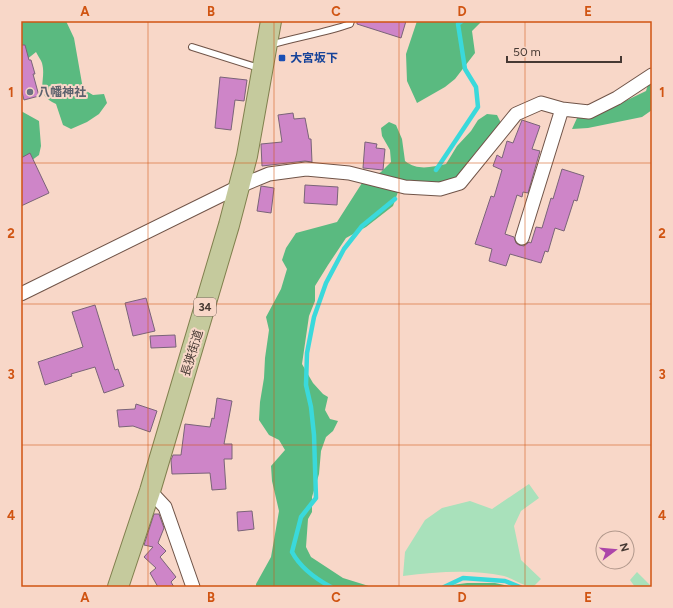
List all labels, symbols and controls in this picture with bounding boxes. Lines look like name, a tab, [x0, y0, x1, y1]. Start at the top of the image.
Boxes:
text: A	[80, 4, 90, 19]
text: B	[207, 4, 215, 19]
text: C	[331, 4, 341, 19]
text: D	[457, 4, 467, 19]
text: E	[584, 4, 592, 19]
scale bar	[507, 38, 621, 64]
text: 50 m	[513, 45, 541, 59]
place label: 大宮坂下	[290, 51, 338, 65]
marker: 大宮坂下	[277, 53, 287, 63]
text: 1	[8, 85, 14, 100]
place label: 八幡神社	[38, 85, 86, 99]
text: 1	[659, 85, 665, 100]
marker: 八幡神社	[25, 87, 35, 97]
text: 2	[7, 226, 15, 241]
text: 2	[658, 226, 666, 241]
road number: 34	[194, 298, 216, 316]
street label: 長狭街道	[178, 328, 206, 378]
text: 3	[7, 367, 15, 382]
text: 3	[658, 367, 666, 382]
text: 4	[7, 508, 15, 523]
text: 4	[658, 508, 666, 523]
north arrow	[595, 530, 635, 570]
text: N	[617, 541, 632, 553]
text: A	[80, 590, 90, 605]
text: B	[207, 590, 215, 605]
text: C	[331, 590, 341, 605]
text: D	[457, 590, 467, 605]
text: E	[584, 590, 592, 605]

